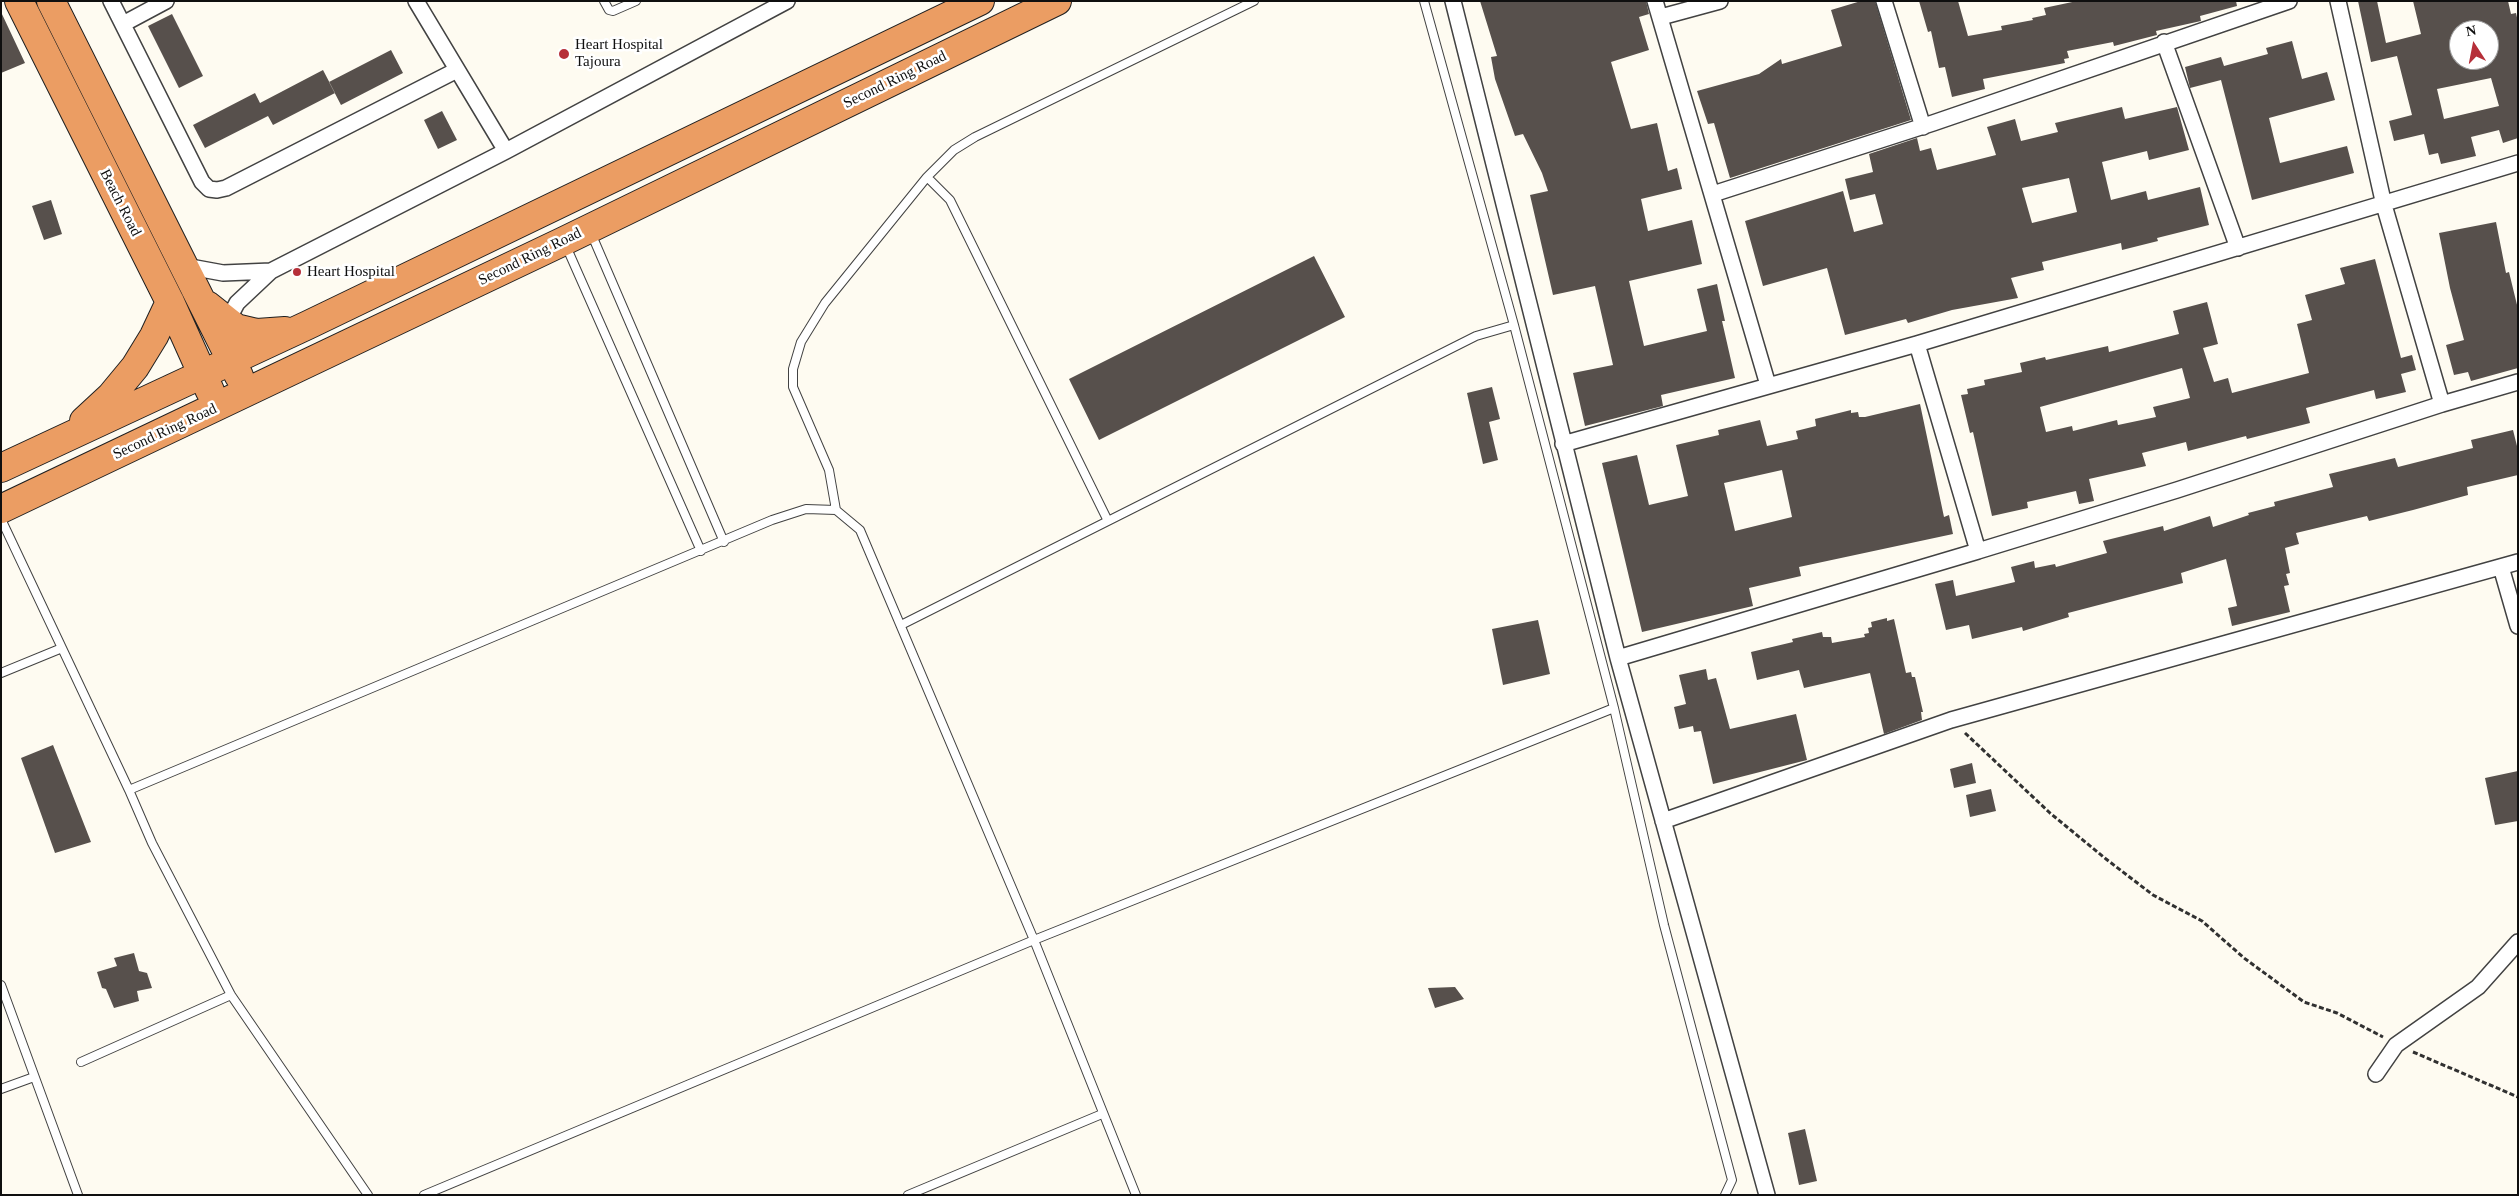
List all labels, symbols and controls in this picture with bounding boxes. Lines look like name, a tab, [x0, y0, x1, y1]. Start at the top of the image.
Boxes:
north arrow	[2449, 20, 2499, 70]
text: N	[2465, 22, 2478, 39]
place label: Heart Hospital Tajoura	[575, 36, 663, 71]
marker: Heart Hospital Tajoura	[557, 47, 571, 61]
street label: Second Ring Road	[841, 47, 949, 113]
street label: Beach Road	[95, 166, 145, 240]
street label: Second Ring Road	[476, 224, 584, 290]
place label: Heart Hospital	[307, 263, 395, 281]
marker: Heart Hospital	[291, 266, 303, 278]
street label: Second Ring Road	[110, 400, 220, 464]

